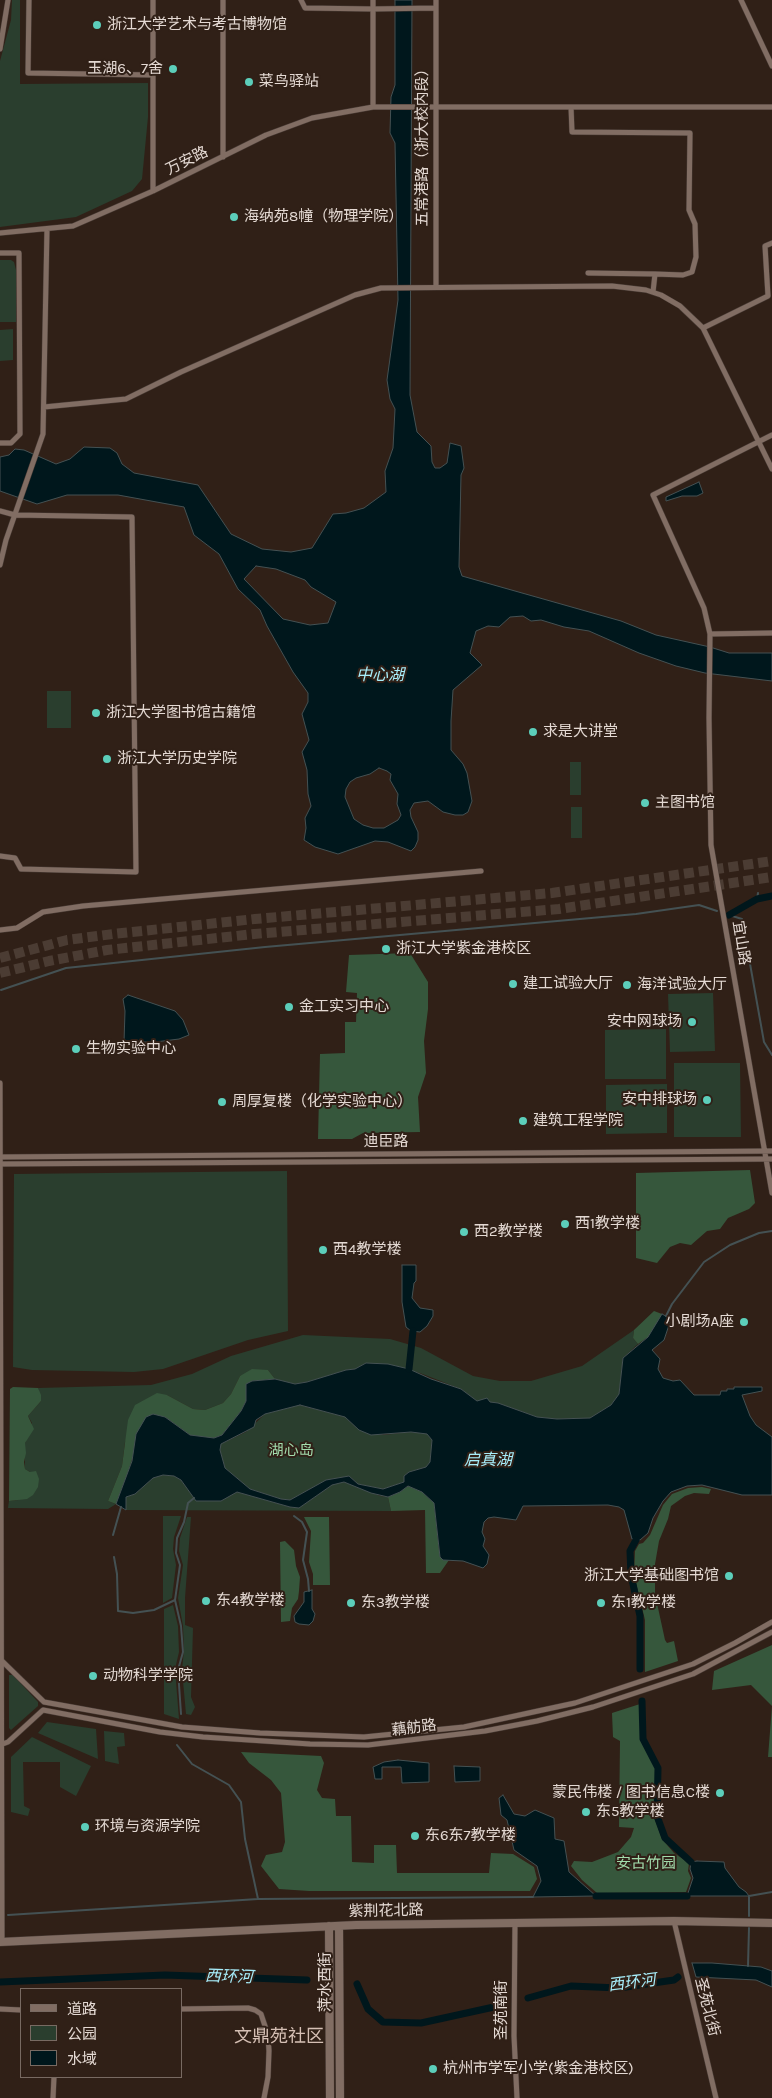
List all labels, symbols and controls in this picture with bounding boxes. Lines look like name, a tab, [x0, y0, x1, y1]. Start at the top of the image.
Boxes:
place label: 浙江大学艺术与考古博物馆	[107, 16, 287, 34]
marker: 浙江大学艺术与考古博物馆	[91, 19, 103, 31]
place label: 玉湖6、7舍	[87, 60, 163, 78]
street label: 五常港路（浙大校内段）	[414, 62, 432, 226]
marker: 玉湖6、7舍	[167, 63, 179, 75]
place label: 菜鸟驿站	[259, 73, 319, 91]
marker: 菜鸟驿站	[243, 76, 255, 88]
street label: 万安路	[163, 143, 211, 179]
place label: 海纳苑8幢（物理学院）	[244, 208, 403, 226]
marker: 海纳苑8幢（物理学院）	[228, 211, 240, 223]
water label: 中心湖	[356, 665, 404, 685]
place label: 浙江大学图书馆古籍馆	[106, 704, 256, 722]
marker: 浙江大学图书馆古籍馆	[90, 707, 102, 719]
place label: 求是大讲堂	[543, 723, 618, 741]
marker: 求是大讲堂	[527, 726, 539, 738]
place label: 浙江大学历史学院	[117, 750, 237, 768]
marker: 浙江大学历史学院	[101, 753, 113, 765]
place label: 主图书馆	[655, 794, 715, 812]
marker: 主图书馆	[639, 797, 651, 809]
street label: 宜山路	[729, 919, 753, 967]
place label: 浙江大学紫金港校区	[396, 940, 531, 958]
marker: 浙江大学紫金港校区	[380, 943, 392, 955]
place label: 建工试验大厅	[523, 975, 613, 993]
place label: 海洋试验大厅	[637, 976, 727, 994]
marker: 建工试验大厅	[507, 978, 519, 990]
marker: 海洋试验大厅	[621, 979, 633, 991]
place label: 金工实习中心	[299, 998, 389, 1016]
marker: 金工实习中心	[283, 1001, 295, 1013]
place label: 安中网球场	[607, 1013, 682, 1031]
marker: 安中网球场	[686, 1016, 698, 1028]
place label: 生物实验中心	[86, 1040, 176, 1058]
marker: 生物实验中心	[70, 1043, 82, 1055]
place label: 安中排球场	[622, 1091, 697, 1109]
place label: 周厚复楼（化学实验中心）	[232, 1093, 412, 1111]
marker: 安中排球场	[701, 1094, 713, 1106]
marker: 周厚复楼（化学实验中心）	[216, 1096, 228, 1108]
place label: 建筑工程学院	[533, 1112, 623, 1130]
marker: 建筑工程学院	[517, 1115, 529, 1127]
street label: 迪臣路	[364, 1133, 408, 1151]
place label: 西1教学楼	[575, 1215, 640, 1233]
marker: 西1教学楼	[559, 1218, 571, 1230]
place label: 西2教学楼	[474, 1223, 543, 1241]
marker: 西2教学楼	[458, 1226, 470, 1238]
place label: 西4教学楼	[333, 1241, 401, 1259]
marker: 西4教学楼	[317, 1244, 329, 1256]
place label: 小剧场A座	[665, 1313, 734, 1331]
marker: 小剧场A座	[738, 1316, 750, 1328]
park label: 湖心岛	[269, 1442, 313, 1460]
water label: 启真湖	[464, 1450, 512, 1470]
place label: 浙江大学基础图书馆	[584, 1567, 719, 1585]
marker: 浙江大学基础图书馆	[723, 1570, 735, 1582]
place label: 东4教学楼	[216, 1592, 284, 1610]
place label: 东3教学楼	[361, 1594, 430, 1612]
place label: 东1教学楼	[611, 1594, 676, 1612]
marker: 东4教学楼	[200, 1595, 212, 1607]
marker: 东3教学楼	[345, 1597, 357, 1609]
marker: 东1教学楼	[595, 1597, 607, 1609]
place label: 动物科学学院	[103, 1667, 193, 1685]
marker: 动物科学学院	[87, 1670, 99, 1682]
street label: 藕舫路	[391, 1716, 437, 1740]
place label: 蒙民伟楼 / 图书信息C楼	[552, 1784, 710, 1802]
marker: 蒙民伟楼 / 图书信息C楼	[714, 1787, 726, 1799]
place label: 东5教学楼	[596, 1803, 664, 1821]
marker: 东5教学楼	[580, 1806, 592, 1818]
place label: 环境与资源学院	[95, 1818, 200, 1836]
marker: 环境与资源学院	[79, 1821, 91, 1833]
place label: 东6东7教学楼	[425, 1827, 516, 1845]
marker: 东6东7教学楼	[409, 1830, 421, 1842]
park label: 安古竹园	[616, 1855, 676, 1873]
street label: 紫荆花北路	[348, 1901, 424, 1921]
street label: 萍水西街	[317, 1952, 335, 2012]
water label: 西环河	[205, 1967, 253, 1987]
water label: 西环河	[607, 1971, 657, 1995]
street label: 圣苑北街	[691, 1976, 723, 2038]
street label: 圣苑南街	[493, 1980, 511, 2040]
legend	[20, 1988, 182, 2078]
text: 道路	[67, 2000, 97, 2018]
text: 公园	[67, 2025, 97, 2043]
district label: 文鼎苑社区	[234, 2026, 324, 2048]
text: 水域	[67, 2050, 97, 2068]
place label: 杭州市学军小学(紫金港校区)	[443, 2060, 634, 2078]
marker: 杭州市学军小学(紫金港校区)	[427, 2063, 439, 2075]

